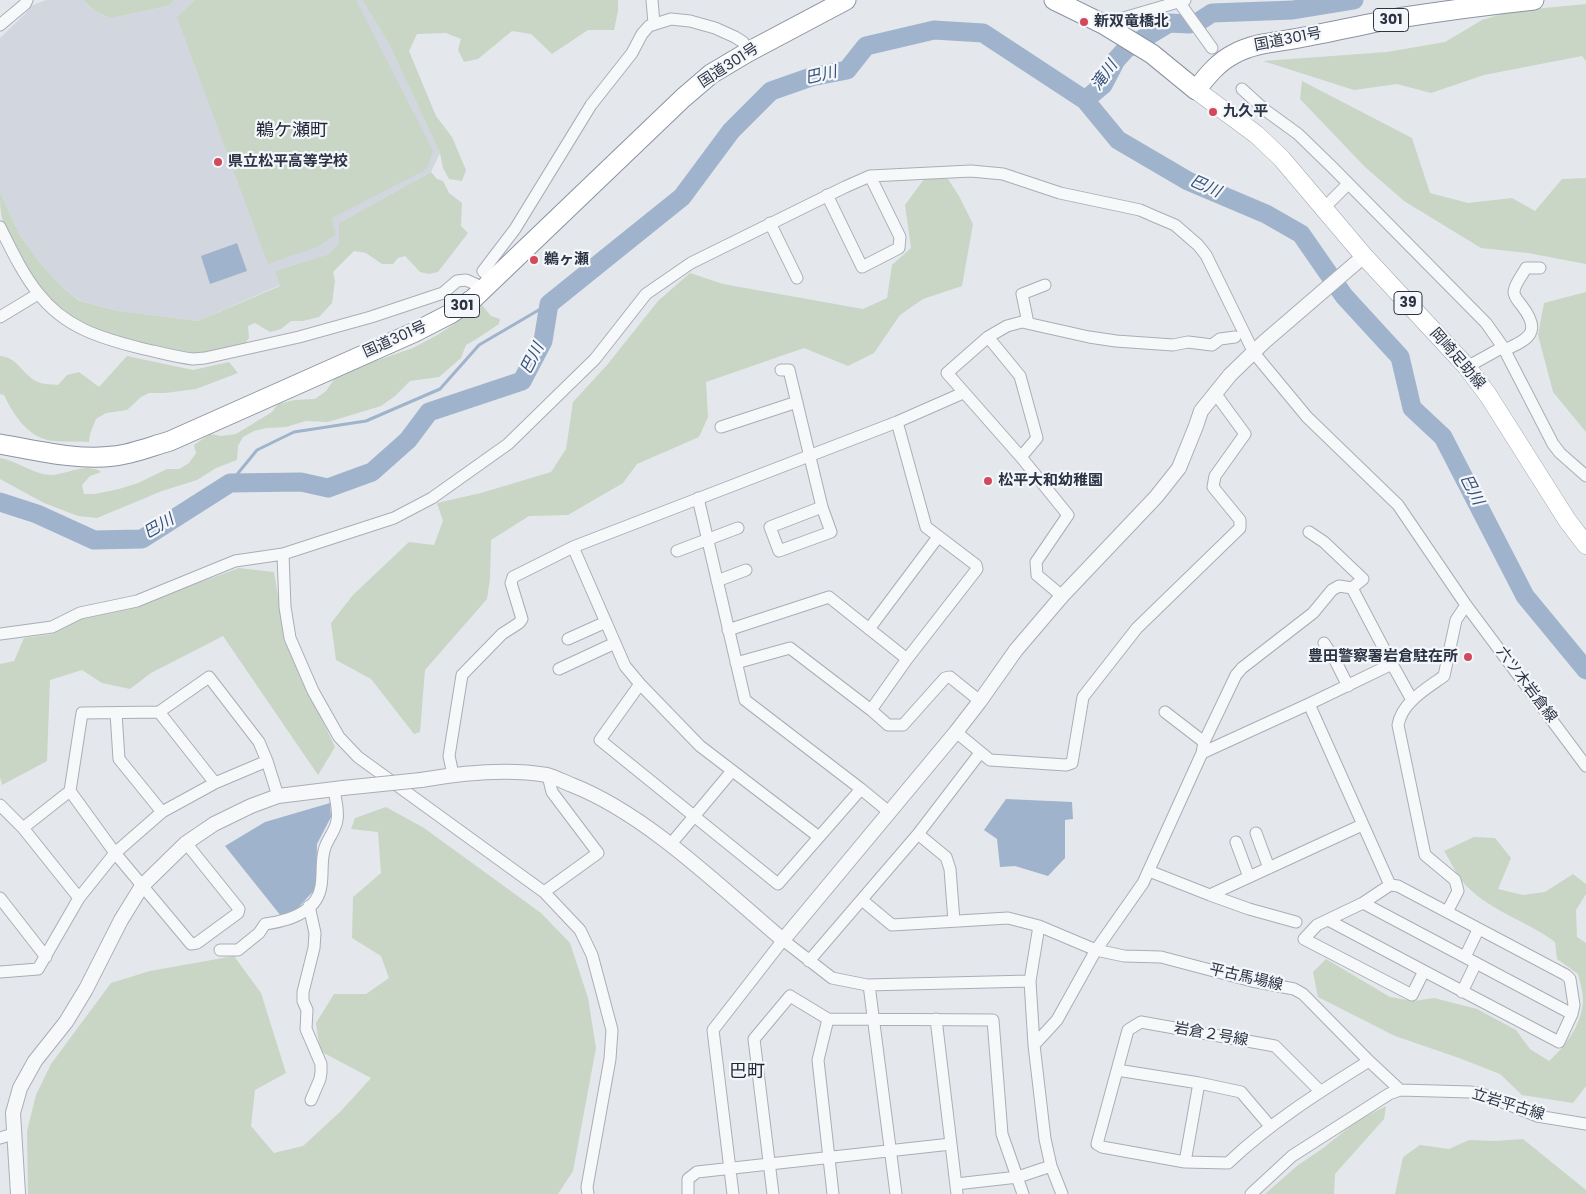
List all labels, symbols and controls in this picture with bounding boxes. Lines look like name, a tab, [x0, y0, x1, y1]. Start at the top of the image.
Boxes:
road number: 301	[1374, 8, 1408, 32]
place label: 新双竜橋北	[1094, 13, 1169, 31]
marker: 新双竜橋北	[1078, 16, 1090, 28]
street label: 国道301号	[1253, 25, 1323, 55]
street label: 国道301号	[696, 40, 762, 92]
water label: 滝川	[1088, 57, 1122, 95]
water label: 巴川	[803, 63, 839, 89]
place label: 九久平	[1223, 103, 1268, 121]
marker: 九久平	[1207, 106, 1219, 118]
district label: 鵜ケ瀬町	[256, 120, 328, 142]
place label: 県立松平高等学校	[228, 153, 348, 171]
marker: 県立松平高等学校	[212, 156, 224, 168]
water label: 巴川	[1186, 172, 1224, 202]
place label: 鵜ヶ瀬	[544, 251, 589, 269]
marker: 鵜ヶ瀬	[528, 254, 540, 266]
road number: 39	[1394, 292, 1422, 314]
road number: 301	[444, 294, 480, 318]
street label: 国道301号	[360, 318, 430, 362]
street label: 岡崎足助線	[1426, 325, 1488, 393]
water label: 巴川	[517, 340, 549, 378]
water label: 巴川	[1455, 471, 1487, 509]
place label: 松平大和幼稚園	[998, 472, 1103, 490]
marker: 松平大和幼稚園	[982, 475, 994, 487]
water label: 巴川	[140, 511, 178, 543]
street label: 六ツ木岩倉線	[1492, 644, 1560, 726]
place label: 豊田警察署岩倉駐在所	[1308, 648, 1458, 666]
marker: 豊田警察署岩倉駐在所	[1462, 651, 1474, 663]
street label: 平古馬場線	[1207, 961, 1285, 995]
street label: 岩倉２号線	[1173, 1020, 1249, 1050]
district label: 巴町	[729, 1061, 765, 1083]
street label: 立岩平古線	[1470, 1085, 1546, 1125]

